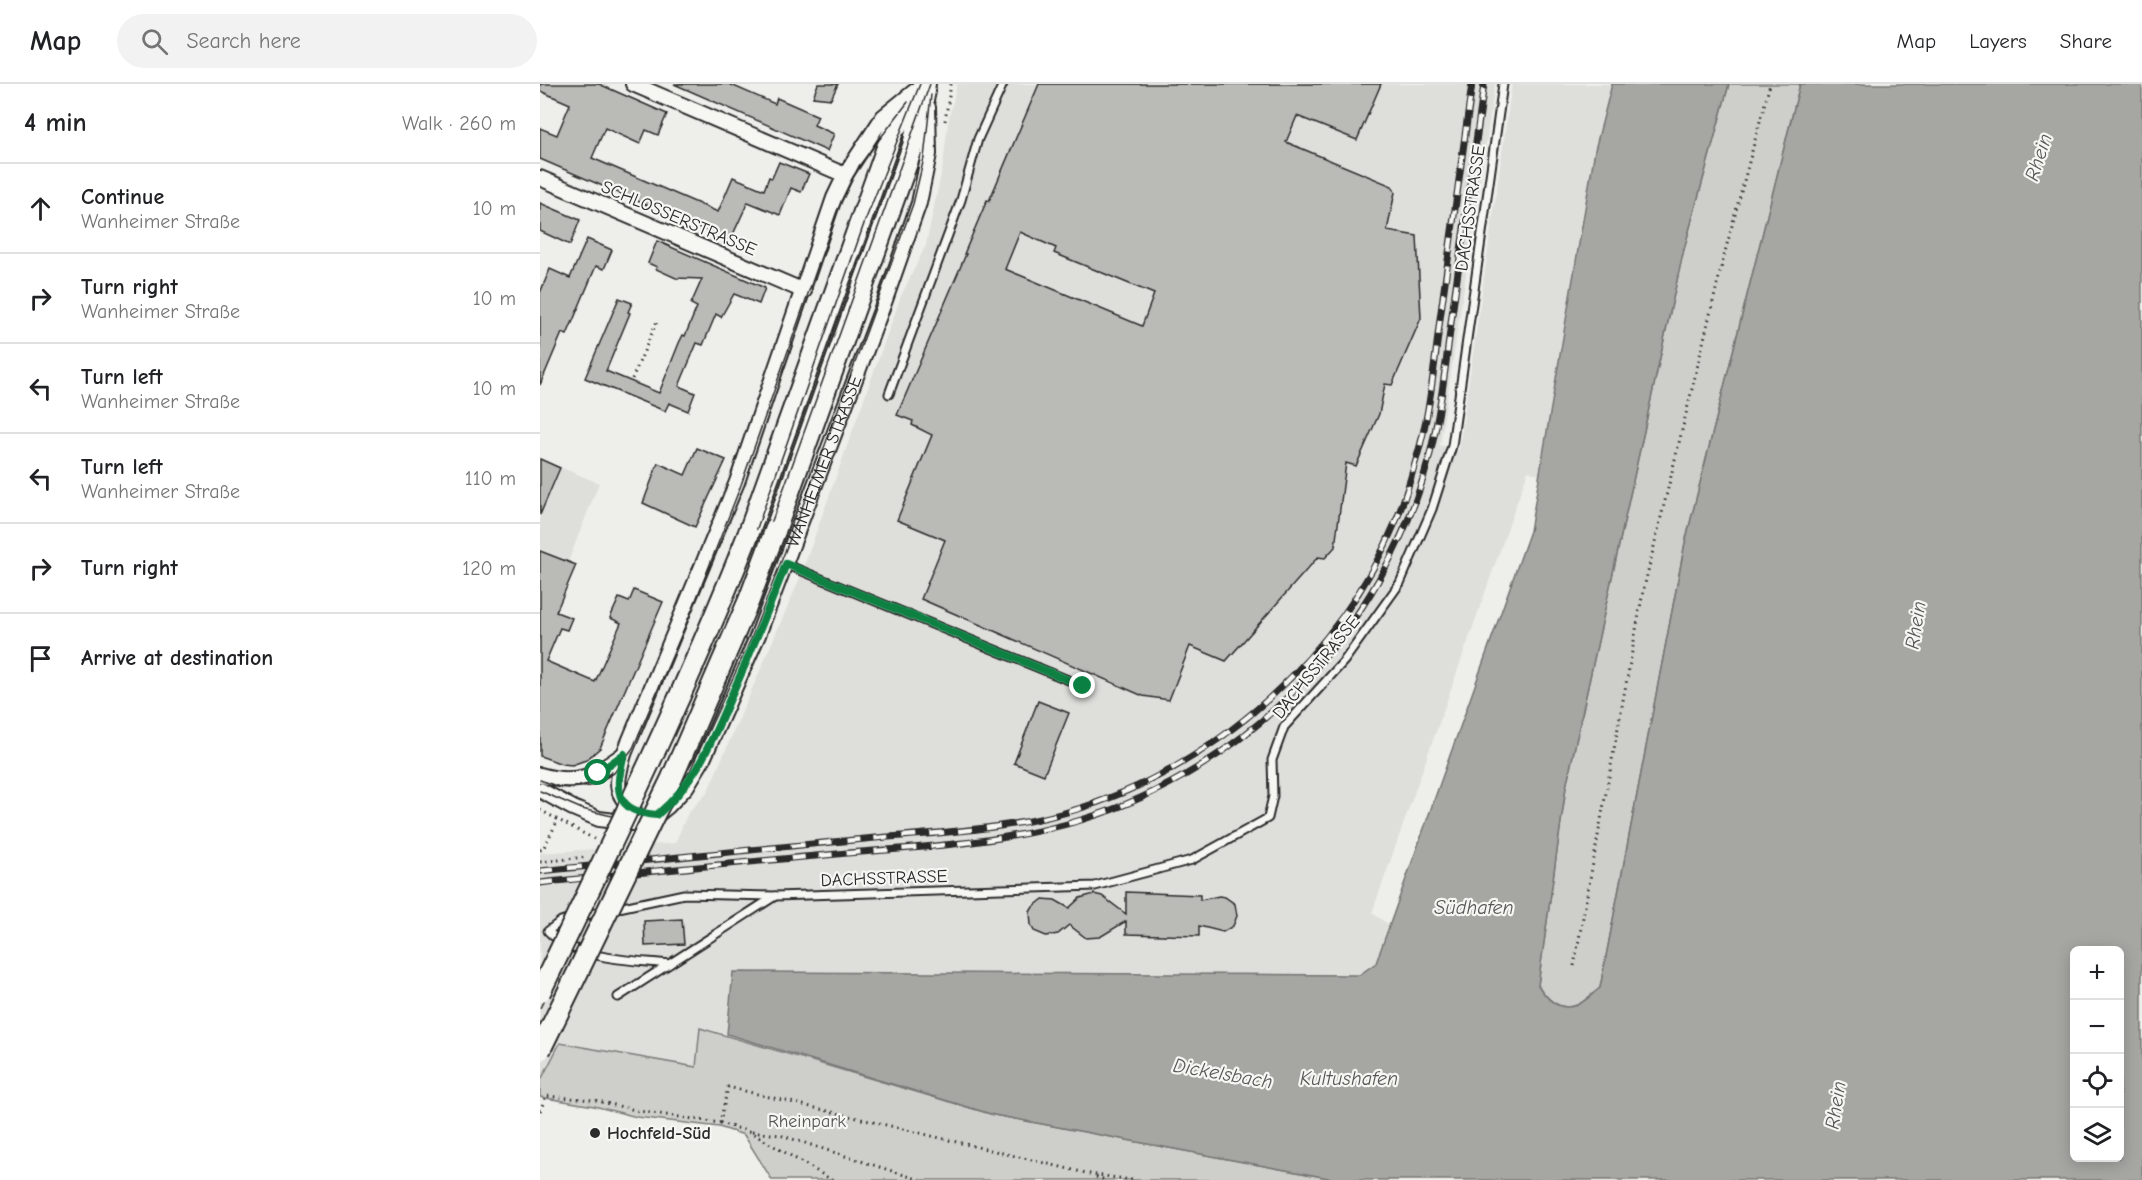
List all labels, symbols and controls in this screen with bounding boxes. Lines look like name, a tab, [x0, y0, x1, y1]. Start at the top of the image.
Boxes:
search box	[117, 14, 537, 68]
text: Map	[30, 25, 81, 57]
icon: search	[138, 25, 171, 58]
text: Search here	[186, 28, 301, 54]
text: Map	[1897, 29, 1936, 53]
text: Layers	[1969, 29, 2027, 53]
text: Share	[2060, 29, 2112, 53]
text: 4 min	[24, 108, 87, 138]
text: Walk · 260 m	[402, 112, 516, 135]
water label: Rhein	[2020, 131, 2057, 184]
street label: DACHSSTRASSE	[1451, 144, 1490, 272]
street label: SCHLOSSERSTRASSE	[598, 176, 760, 261]
text: Continue	[81, 184, 164, 210]
icon: ahead	[24, 192, 57, 225]
text: 10 m	[473, 197, 516, 220]
text: Wanheimer Straße	[81, 210, 240, 233]
text: Turn right	[81, 274, 178, 300]
icon: right	[24, 282, 57, 315]
text: 10 m	[473, 287, 516, 310]
text: Wanheimer Straße	[81, 300, 240, 323]
text: Turn left	[81, 364, 163, 390]
icon: left	[24, 372, 57, 405]
street label: WANHEIMER STRASSE	[782, 372, 866, 550]
text: 10 m	[473, 377, 516, 400]
text: Wanheimer Straße	[81, 390, 240, 413]
text: Turn left	[81, 454, 163, 480]
icon: left	[24, 462, 57, 495]
text: 110 m	[465, 467, 516, 490]
text: Wanheimer Straße	[81, 480, 240, 503]
icon: right	[24, 552, 57, 585]
text: Turn right	[81, 555, 178, 581]
text: 120 m	[462, 557, 516, 580]
water label: Rhein	[1900, 599, 1931, 651]
street label: DACHSSTRASSE	[1268, 611, 1365, 723]
icon: arrive	[24, 642, 57, 675]
text: Arrive at destination	[81, 645, 273, 671]
route end	[1069, 672, 1095, 698]
route start	[584, 759, 610, 785]
street label: DACHSSTRASSE	[820, 866, 948, 891]
water label: Südhafen	[1434, 896, 1514, 919]
map controls	[2070, 946, 2124, 1162]
button: +	[2070, 946, 2124, 1000]
button: −	[2070, 1000, 2124, 1054]
water label: Dickelsbach	[1171, 1053, 1274, 1094]
button: locate	[2070, 1054, 2124, 1108]
water label: Kultushafen	[1300, 1067, 1398, 1090]
water label: Rhein	[1820, 1079, 1851, 1131]
button: layers	[2070, 1108, 2124, 1162]
park label: Rheinpark	[768, 1111, 846, 1132]
place label: Hochfeld-Süd	[607, 1123, 711, 1144]
marker: Hochfeld-Süd	[588, 1126, 602, 1140]

